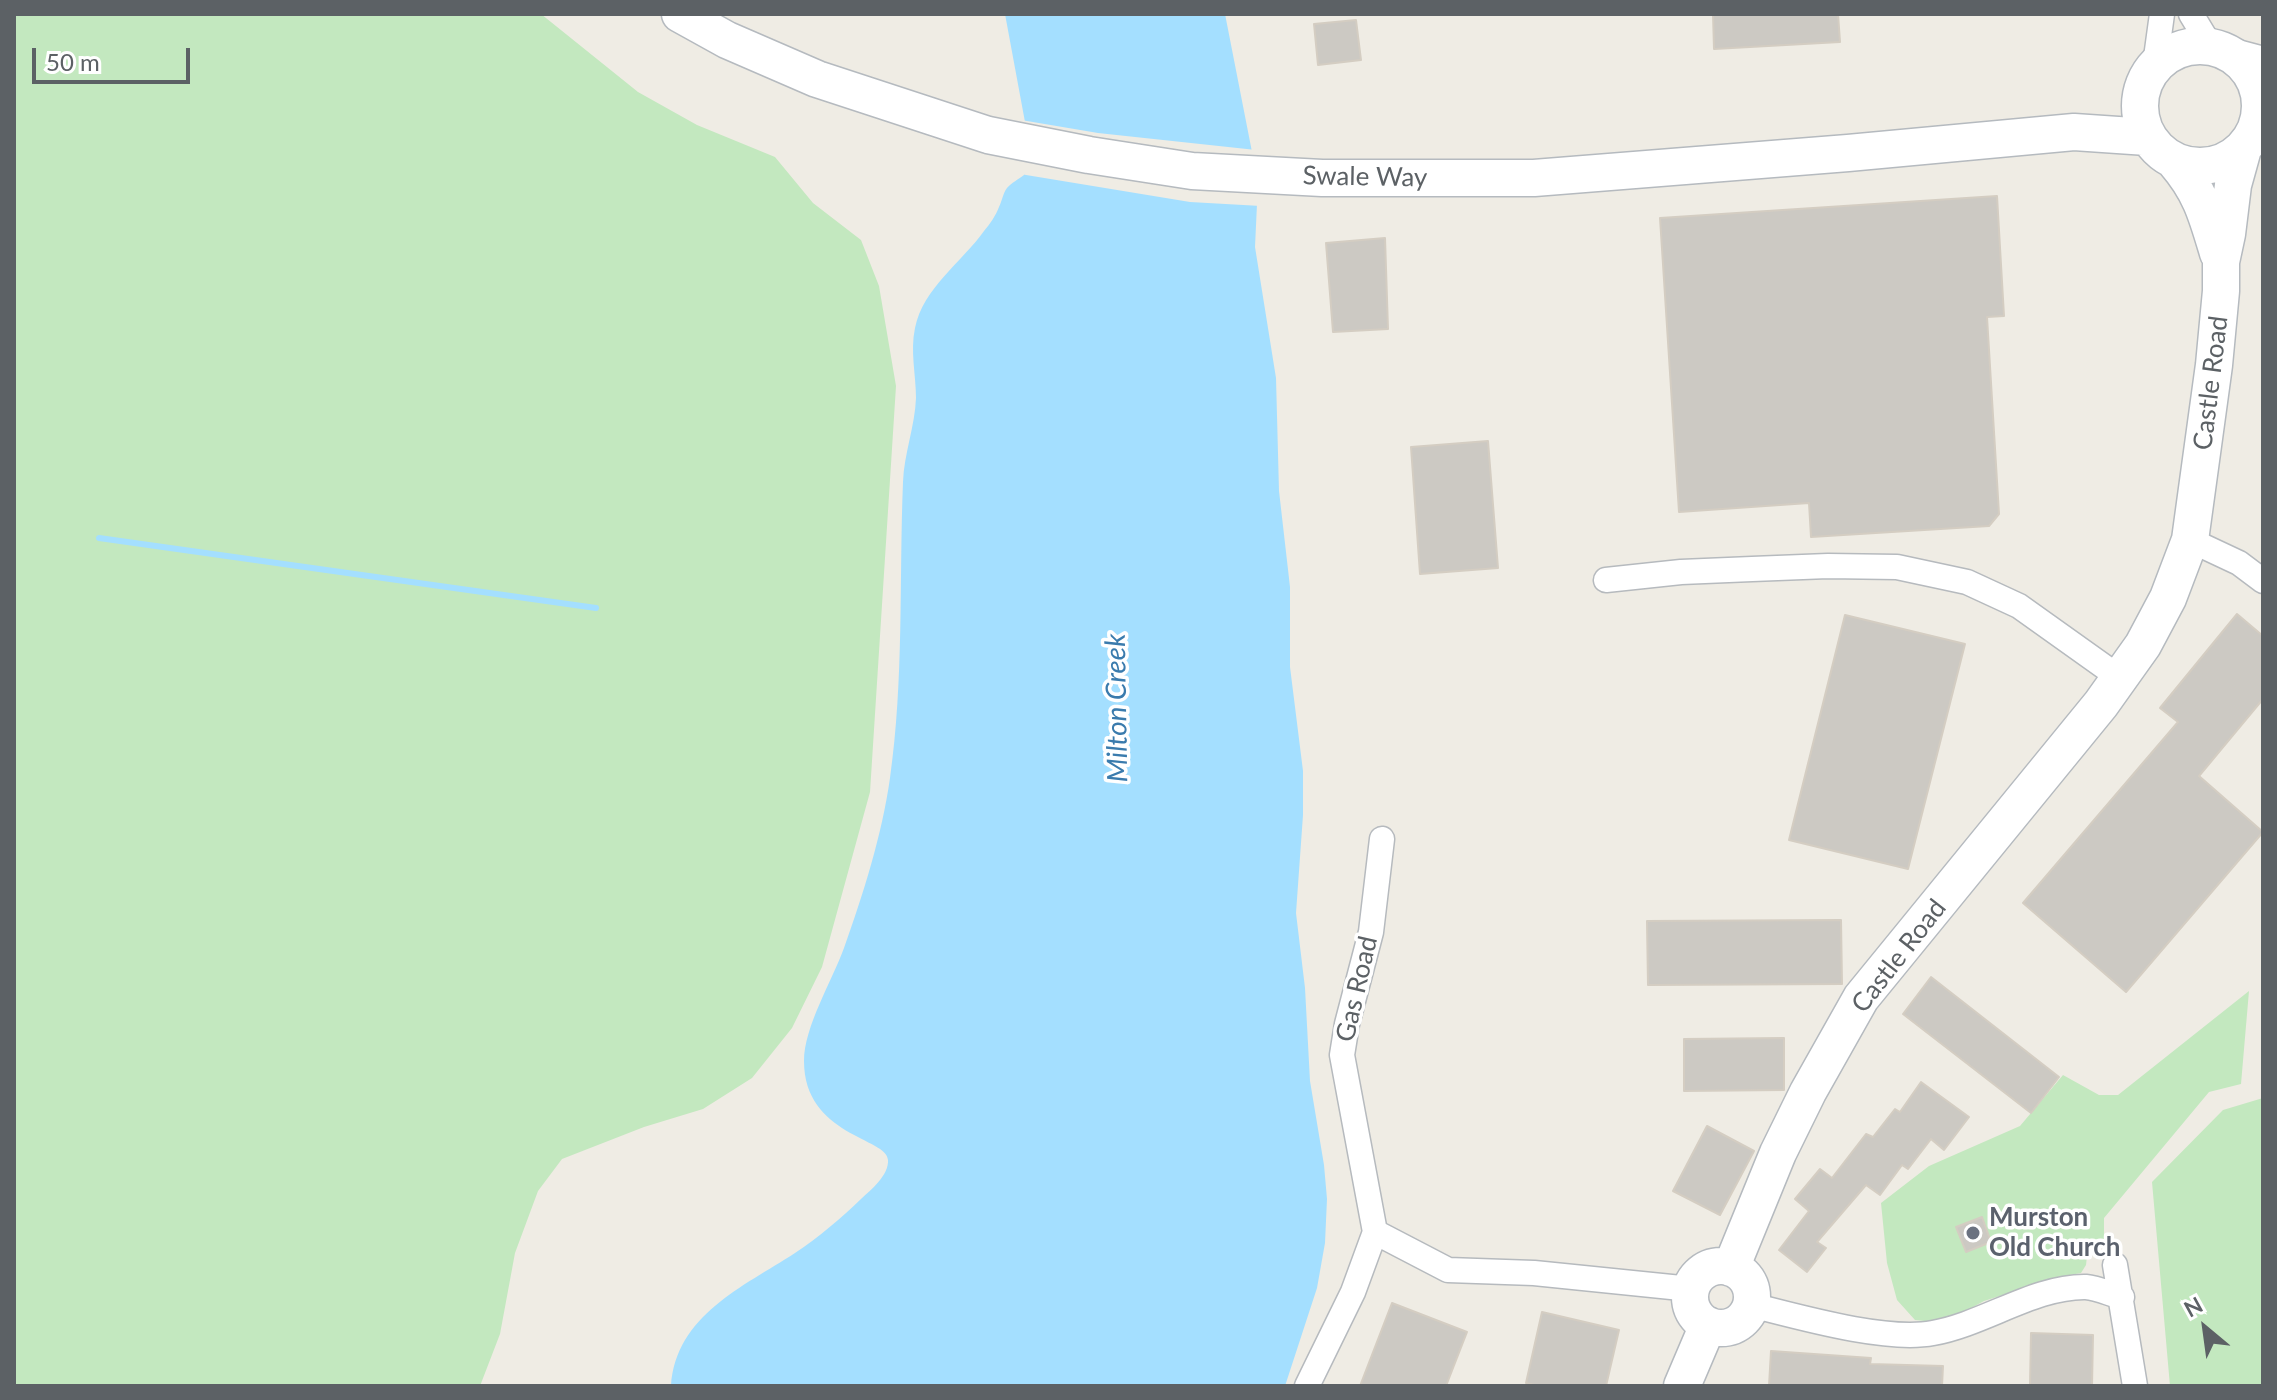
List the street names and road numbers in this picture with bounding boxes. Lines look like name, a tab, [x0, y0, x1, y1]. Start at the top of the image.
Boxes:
street label: Swale Way	[1302, 160, 1428, 194]
street label: Castle Road	[2187, 314, 2235, 452]
street label: Castle Road	[1845, 893, 1953, 1019]
street label: Gas Road	[1330, 933, 1384, 1045]

